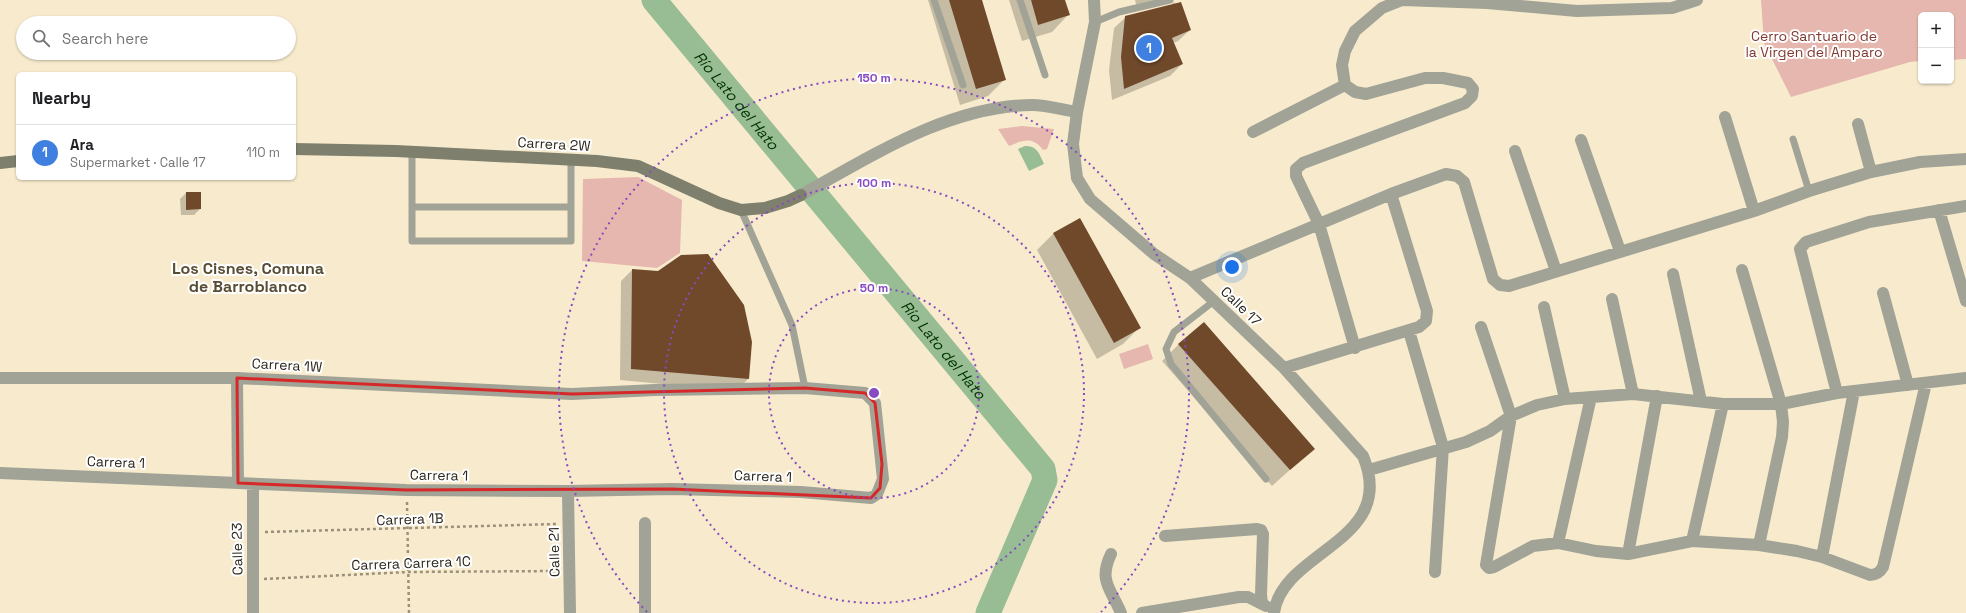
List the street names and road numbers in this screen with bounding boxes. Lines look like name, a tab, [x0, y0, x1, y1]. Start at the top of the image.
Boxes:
street label: Carrera 2W	[517, 133, 591, 155]
street label: Calle 17	[1217, 282, 1265, 330]
street label: Carrera 1W	[251, 354, 323, 376]
street label: Carrera 1	[87, 452, 145, 472]
street label: Carrera 1	[410, 465, 468, 485]
street label: Carrera 1	[734, 466, 792, 486]
street label: Carrera 1B	[376, 509, 444, 529]
street label: Calle 23	[228, 523, 246, 575]
street label: Calle 21	[545, 527, 563, 577]
street label: Carrera Carrera 1C	[351, 552, 471, 574]

